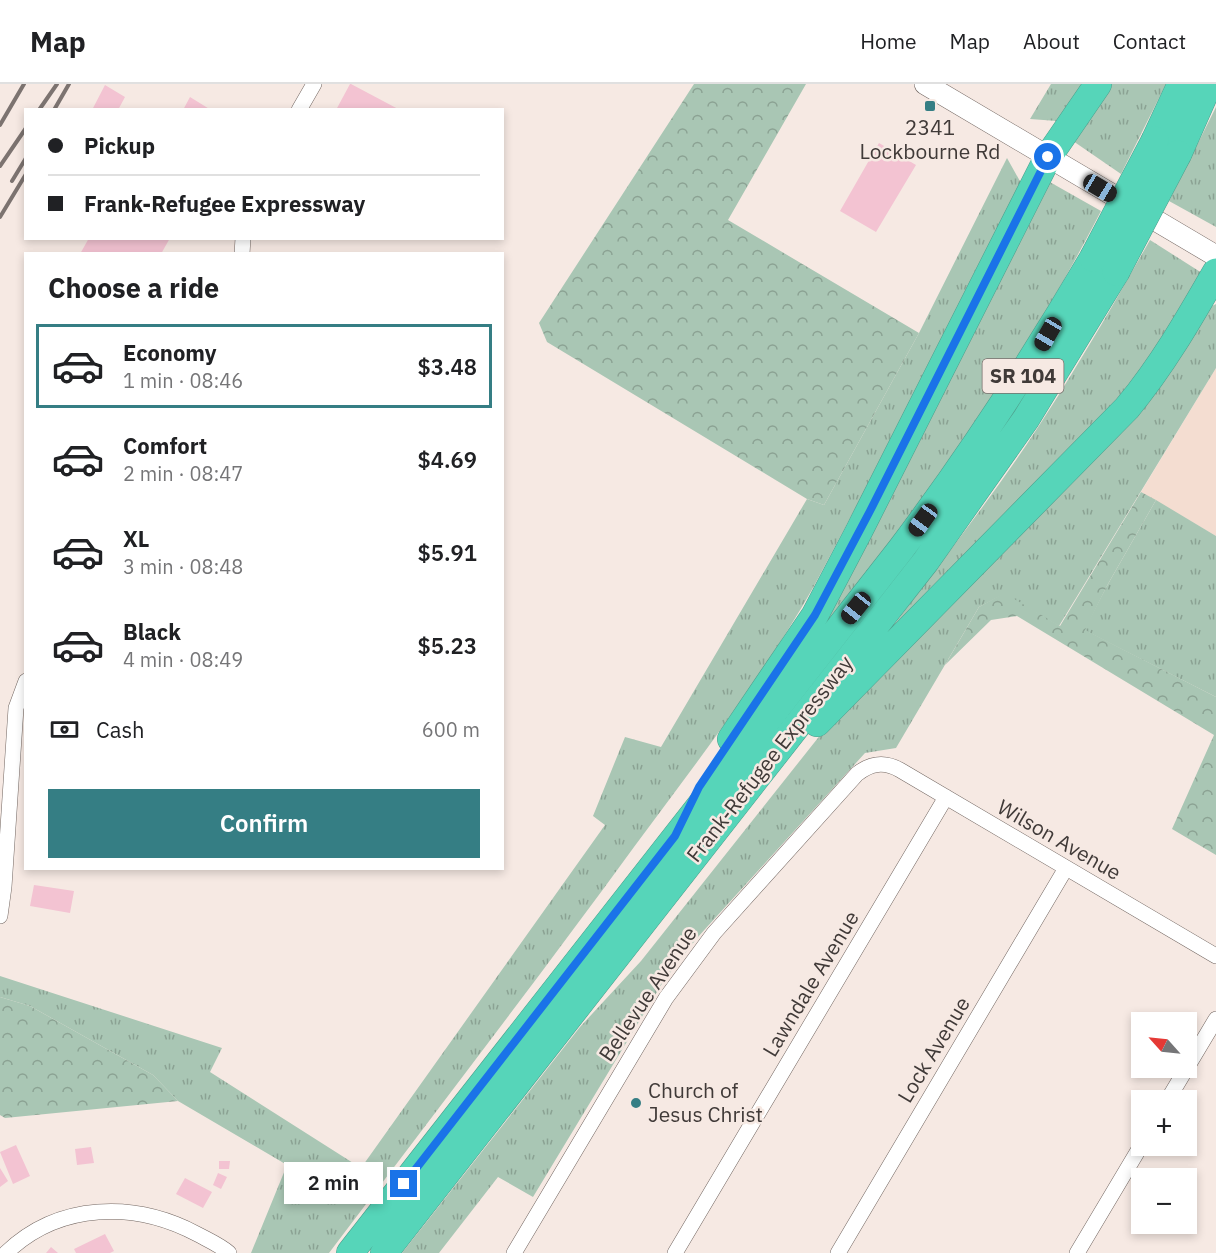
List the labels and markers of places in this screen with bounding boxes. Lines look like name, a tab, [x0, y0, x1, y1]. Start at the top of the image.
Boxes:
marker: 2341 Lockbourne Rd	[923, 99, 937, 113]
place label: 2341 Lockbourne Rd	[860, 113, 1001, 165]
place label: Church of Jesus Christ	[648, 1076, 763, 1128]
marker: Church of Jesus Christ	[629, 1096, 643, 1110]

